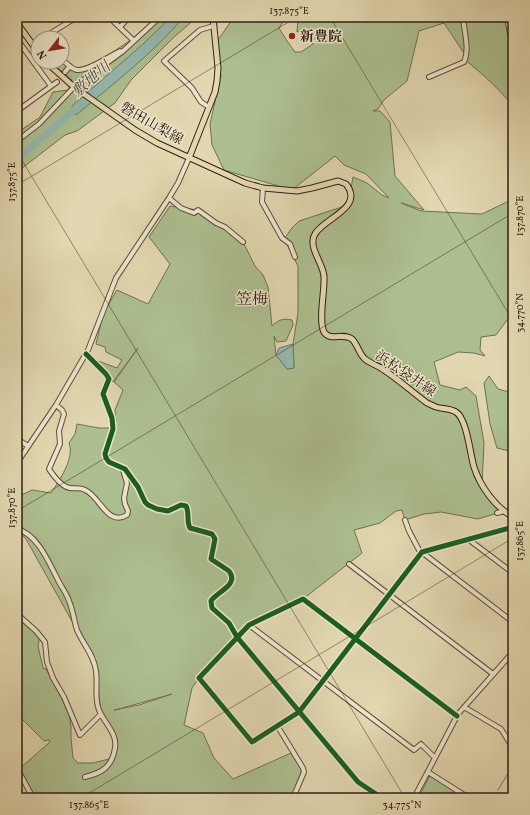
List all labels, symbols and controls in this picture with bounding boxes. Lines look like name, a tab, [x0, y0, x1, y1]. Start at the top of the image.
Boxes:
text: 137.875°E	[269, 4, 309, 18]
place label: 新豊院	[300, 28, 342, 47]
north arrow	[30, 30, 70, 70]
marker: 新豊院	[287, 31, 297, 41]
text: N	[34, 47, 51, 62]
water label: 敷地川	[68, 56, 117, 103]
street label: 磐田山梨線	[116, 99, 186, 150]
text: 137.875°E	[5, 162, 19, 202]
text: 137.870°E	[513, 196, 527, 236]
district label: 笠梅	[236, 289, 268, 311]
text: 34.770°N	[513, 293, 527, 333]
street label: 浜松袋井線	[371, 347, 439, 402]
text: 137.870°E	[5, 488, 19, 528]
text: 137.865°E	[513, 521, 527, 561]
text: 137.865°E	[69, 798, 109, 812]
text: 34.775°N	[383, 798, 422, 812]

